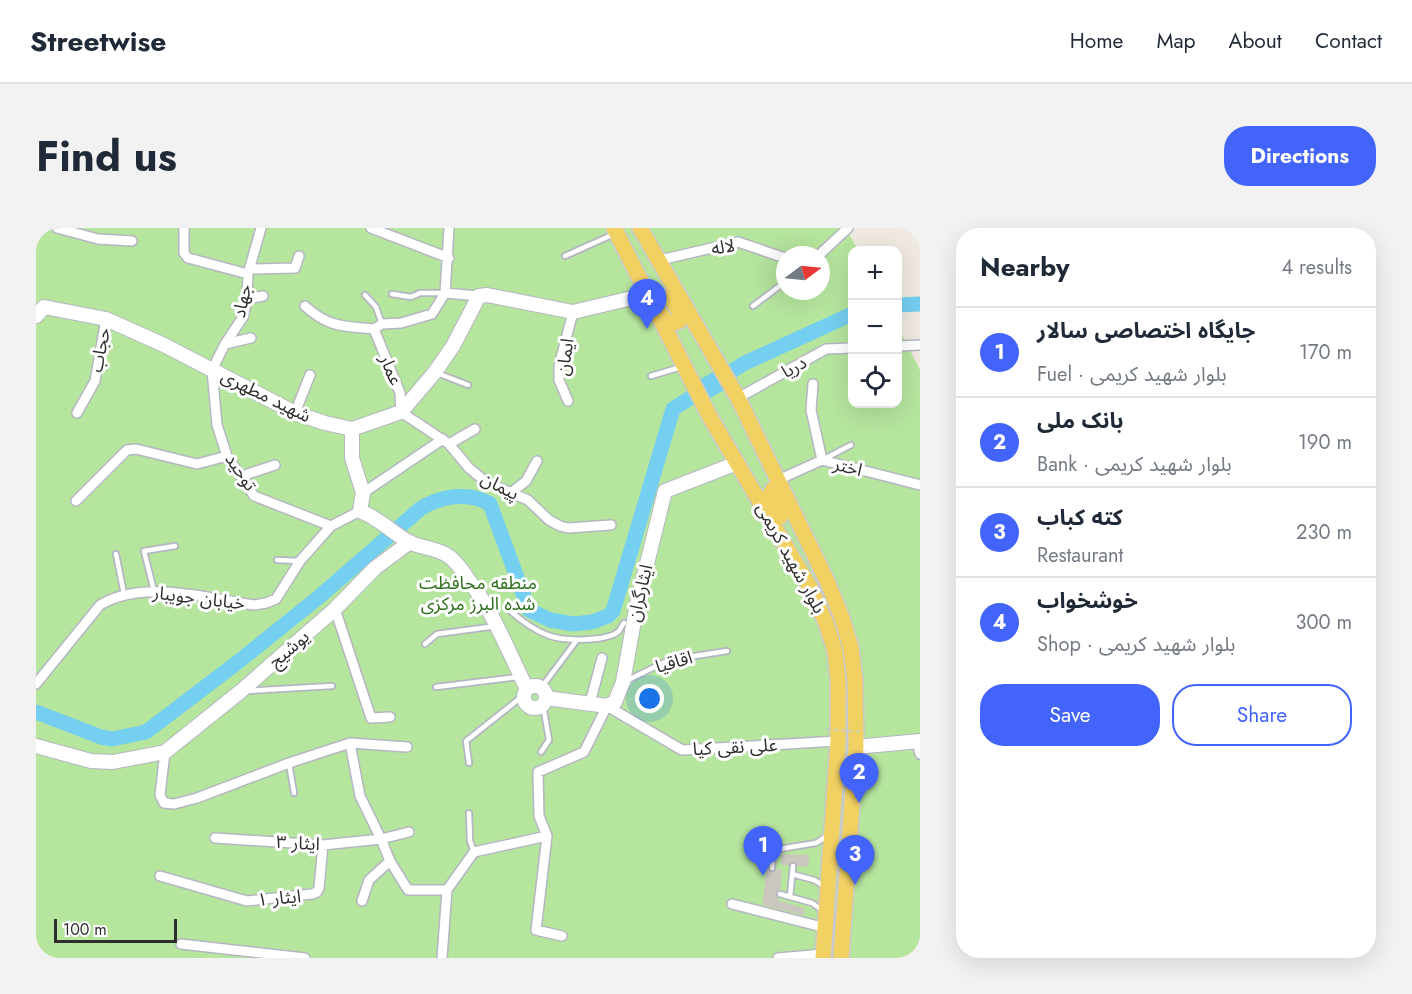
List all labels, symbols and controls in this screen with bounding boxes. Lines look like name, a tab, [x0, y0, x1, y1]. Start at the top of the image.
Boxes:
text: Streetwise	[30, 21, 166, 62]
text: Home	[1070, 26, 1123, 56]
text: Map	[1156, 26, 1196, 56]
text: About	[1229, 26, 1282, 56]
text: Contact	[1315, 26, 1382, 56]
text: Find us	[36, 126, 177, 187]
button: Directions	[1224, 126, 1376, 186]
street label: لاله	[709, 232, 737, 262]
north arrow	[776, 246, 830, 300]
map controls	[848, 246, 902, 408]
button: +	[848, 246, 902, 300]
text: Nearby	[980, 248, 1069, 286]
text: 4 results	[1281, 253, 1352, 282]
pin: 4	[628, 279, 666, 329]
street label: جهاد	[226, 282, 258, 320]
button: −	[848, 300, 902, 354]
text: جایگاه اختصاصی سالار	[1037, 314, 1255, 346]
street label: حجاب	[83, 325, 117, 375]
street label: ایمان	[550, 337, 580, 377]
text: 1	[994, 338, 1005, 367]
text: 170 m	[1299, 338, 1352, 367]
street label: عمار	[373, 350, 409, 389]
street label: دریا	[777, 350, 811, 384]
button: locate	[848, 354, 902, 408]
text: Fuel · بلوار شهید کریمی	[1037, 360, 1227, 389]
street label: شهید مطهری	[217, 363, 315, 429]
text: بانک ملی	[1037, 404, 1123, 436]
text: 2	[993, 428, 1006, 457]
text: 190 m	[1298, 428, 1352, 457]
street label: توحید	[219, 448, 263, 496]
text: Bank · بلوار شهید کریمی	[1037, 450, 1232, 479]
street label: اختر	[830, 451, 865, 483]
street label: پیمان	[476, 465, 524, 507]
street label: بلوار شهید کریمی	[750, 498, 832, 618]
text: کته کباب	[1037, 501, 1123, 533]
text: 3	[993, 518, 1006, 547]
text: 230 m	[1296, 518, 1352, 547]
text: Restaurant	[1037, 541, 1123, 570]
street label: ایثارگران	[621, 562, 659, 624]
park label: منطقه محافظت شده البرز مرکزی	[419, 570, 537, 617]
street label: خیابان جویبار	[150, 579, 247, 617]
text: خوشخواب	[1037, 584, 1138, 616]
text: 4	[993, 608, 1006, 637]
text: 300 m	[1295, 608, 1352, 637]
street label: یوشیج	[263, 624, 315, 674]
text: Shop · بلوار شهید کریمی	[1037, 630, 1235, 659]
street label: اقاقیا	[652, 644, 696, 680]
your location	[635, 684, 664, 713]
button: Save	[980, 684, 1160, 746]
button: Share	[1172, 684, 1352, 746]
street label: علی نقی کیا	[692, 732, 778, 762]
pin: 2	[840, 754, 878, 803]
pin: 1	[744, 826, 782, 876]
street label: ایثار ۳	[275, 829, 321, 857]
pin: 3	[836, 836, 874, 885]
street label: ایثار ۱	[256, 883, 302, 913]
scale bar	[54, 916, 177, 944]
text: 100 m	[63, 918, 107, 941]

